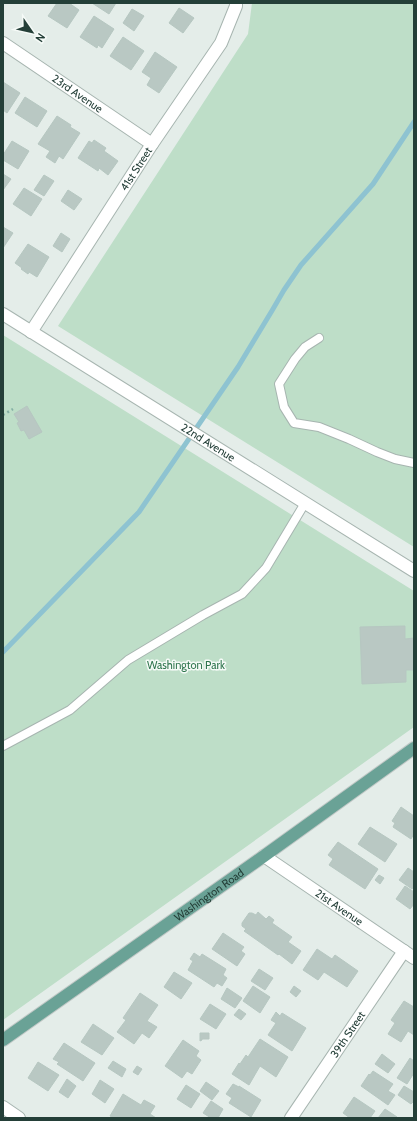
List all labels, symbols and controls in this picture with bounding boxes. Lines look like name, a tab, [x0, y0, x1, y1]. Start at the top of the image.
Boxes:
north arrow	[12, 12, 52, 52]
text: N	[32, 30, 48, 45]
street label: 23rd Avenue	[49, 71, 106, 116]
street label: 41st Street	[117, 144, 155, 193]
street label: 22nd Avenue	[179, 420, 238, 465]
park label: Washington Park	[147, 658, 225, 672]
street label: Washington Road	[171, 865, 247, 924]
street label: 21st Avenue	[313, 886, 366, 929]
street label: 39th Street	[327, 1008, 368, 1060]

